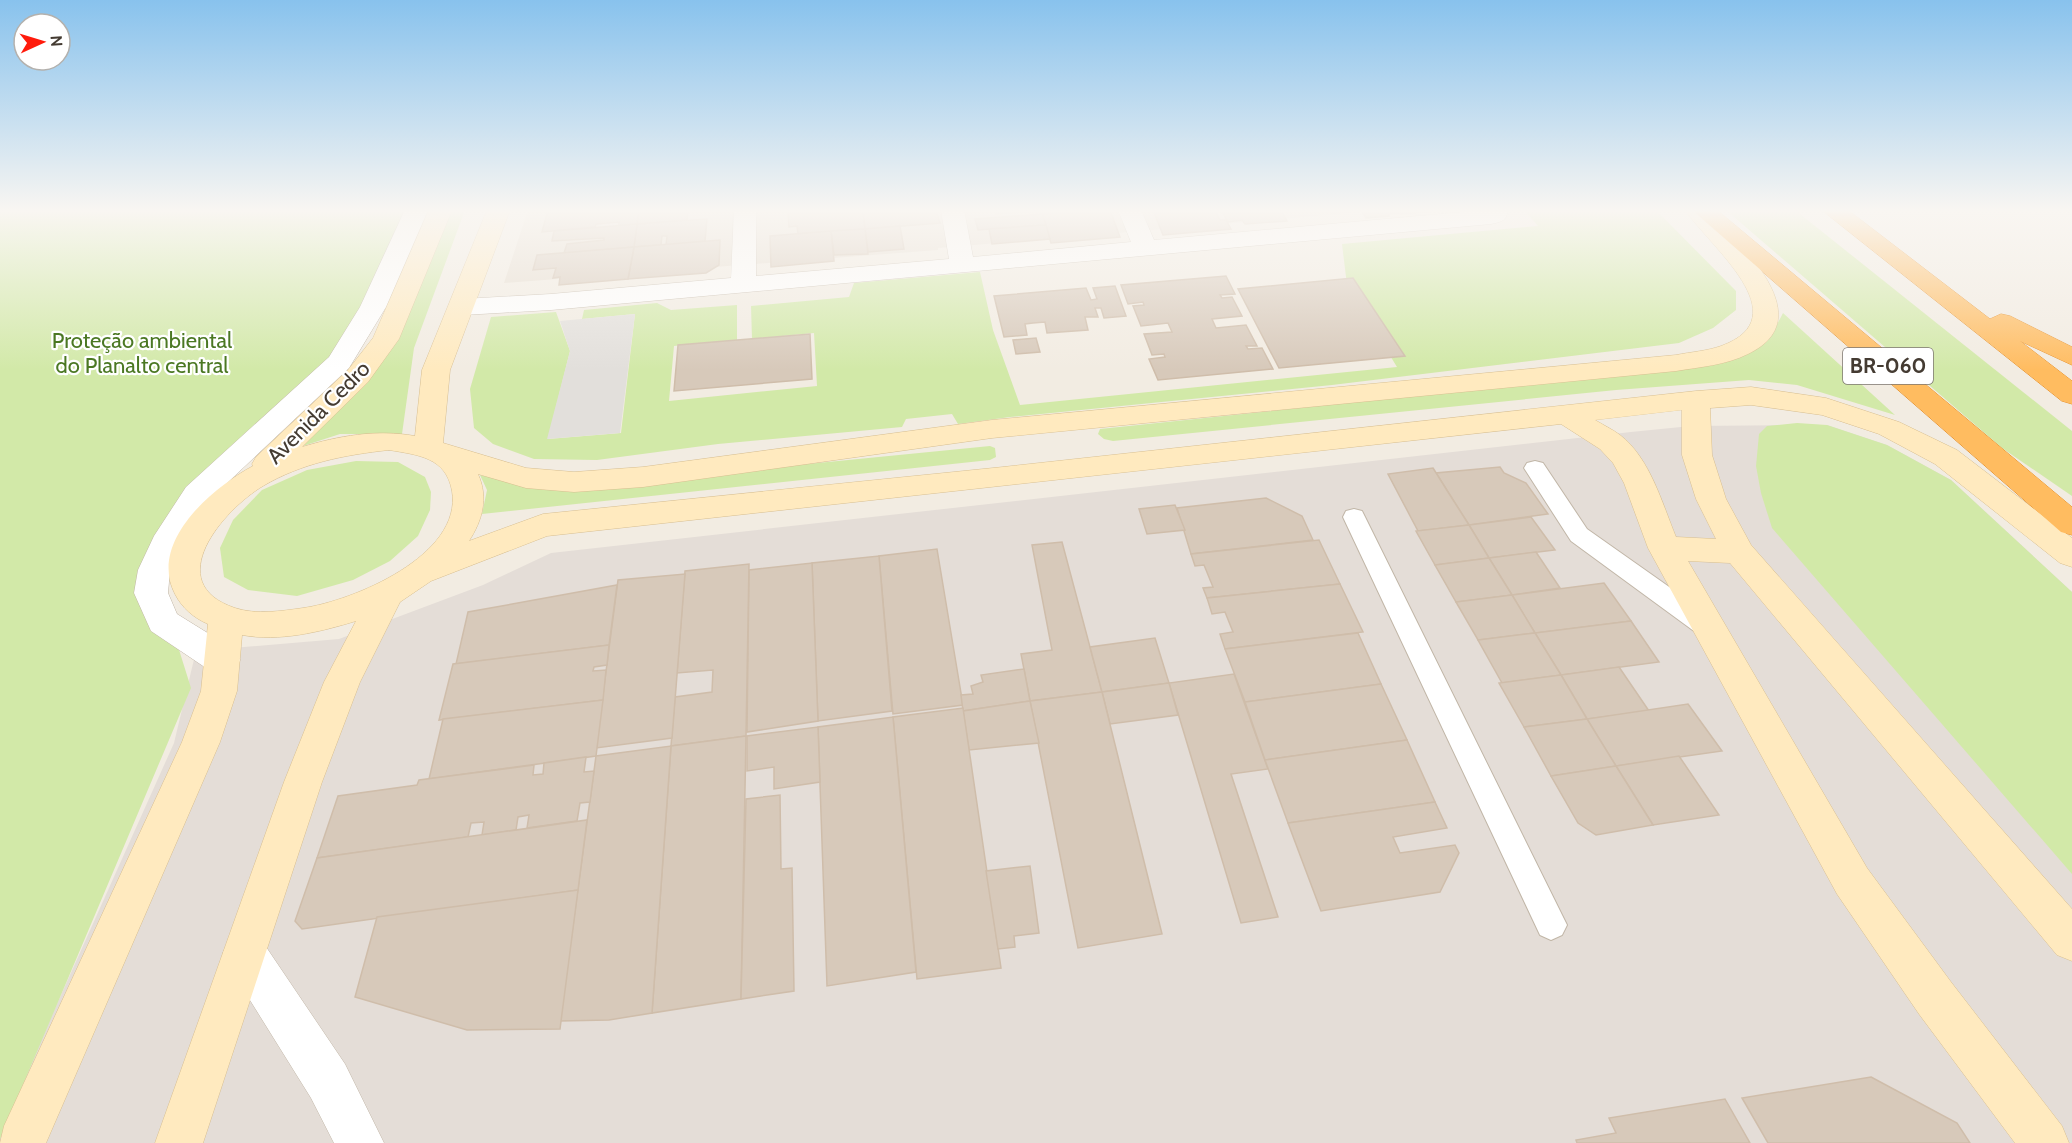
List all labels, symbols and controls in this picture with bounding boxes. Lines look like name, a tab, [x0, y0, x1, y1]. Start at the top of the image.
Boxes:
north arrow	[12, 12, 72, 72]
text: N	[47, 35, 66, 47]
park label: Proteção ambiental do Planalto central	[52, 327, 233, 379]
road number: BR-060	[1843, 348, 1933, 384]
street label: Avenida Cedro	[261, 355, 376, 470]

